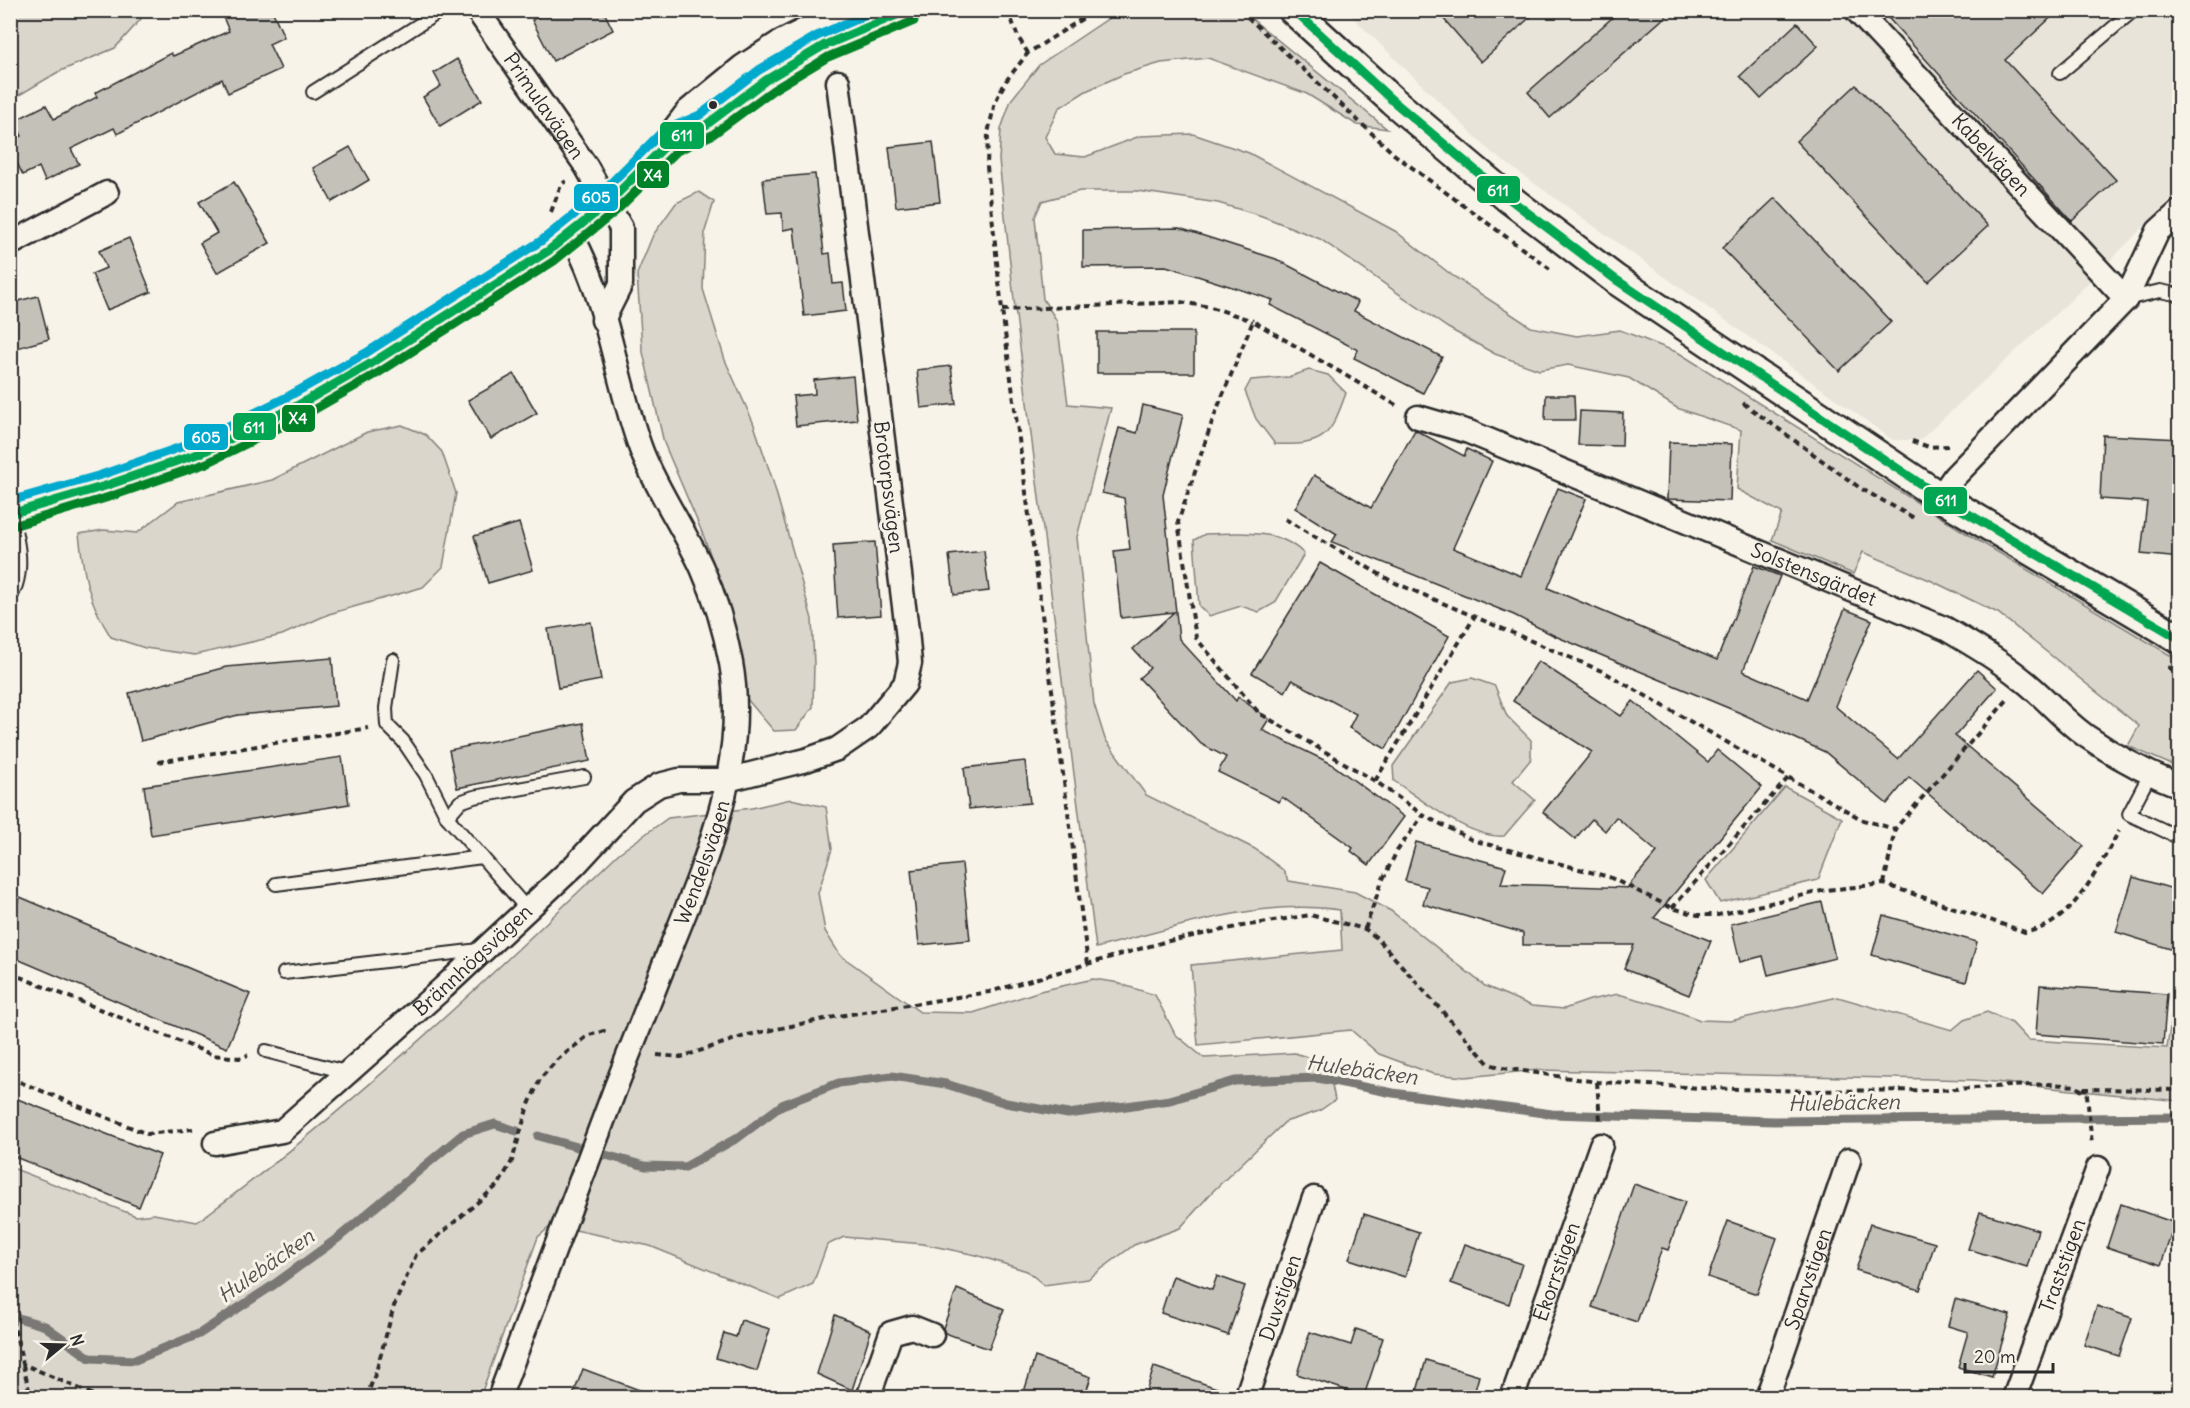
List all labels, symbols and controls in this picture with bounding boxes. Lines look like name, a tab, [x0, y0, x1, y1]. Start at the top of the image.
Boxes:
street label: Primulavägen	[499, 48, 590, 164]
unlabelled marker	[707, 99, 719, 111]
street label: Kabelvägen	[1947, 108, 2036, 201]
line badge: 611	[659, 121, 705, 150]
text: 611	[671, 125, 693, 145]
line badge: X4	[636, 160, 670, 189]
text: X4	[644, 165, 663, 185]
line badge: 611	[1476, 175, 1521, 204]
text: 611	[1487, 180, 1509, 200]
line badge: 605	[573, 183, 619, 212]
text: 605	[582, 187, 610, 207]
line badge: X4	[281, 404, 316, 433]
text: X4	[289, 408, 308, 428]
line badge: 611	[232, 412, 277, 441]
text: 611	[243, 417, 265, 437]
street label: Brotorpsvägen	[869, 419, 910, 555]
line badge: 605	[183, 423, 229, 451]
text: 605	[192, 427, 220, 447]
line badge: 611	[1923, 486, 1968, 515]
text: 611	[1935, 490, 1957, 510]
street label: Solstensgärdet	[1747, 537, 1881, 611]
street label: Wendelsvägen	[668, 797, 735, 928]
street label: Brännhögsvägen	[407, 899, 537, 1021]
water label: Hulebäcken	[1305, 1048, 1420, 1091]
water label: Hulebäcken	[1788, 1088, 1901, 1117]
street label: Traststigen	[2033, 1215, 2090, 1316]
street label: Ekorrstigen	[1527, 1219, 1585, 1324]
water label: Hulebäcken	[212, 1222, 320, 1309]
street label: Sparvstigen	[1779, 1225, 1837, 1333]
street label: Duvstigen	[1253, 1251, 1306, 1344]
north arrow	[33, 1315, 93, 1375]
text: N	[66, 1332, 88, 1349]
scale bar	[1965, 1336, 2054, 1374]
text: 20 m	[1974, 1345, 2016, 1368]

